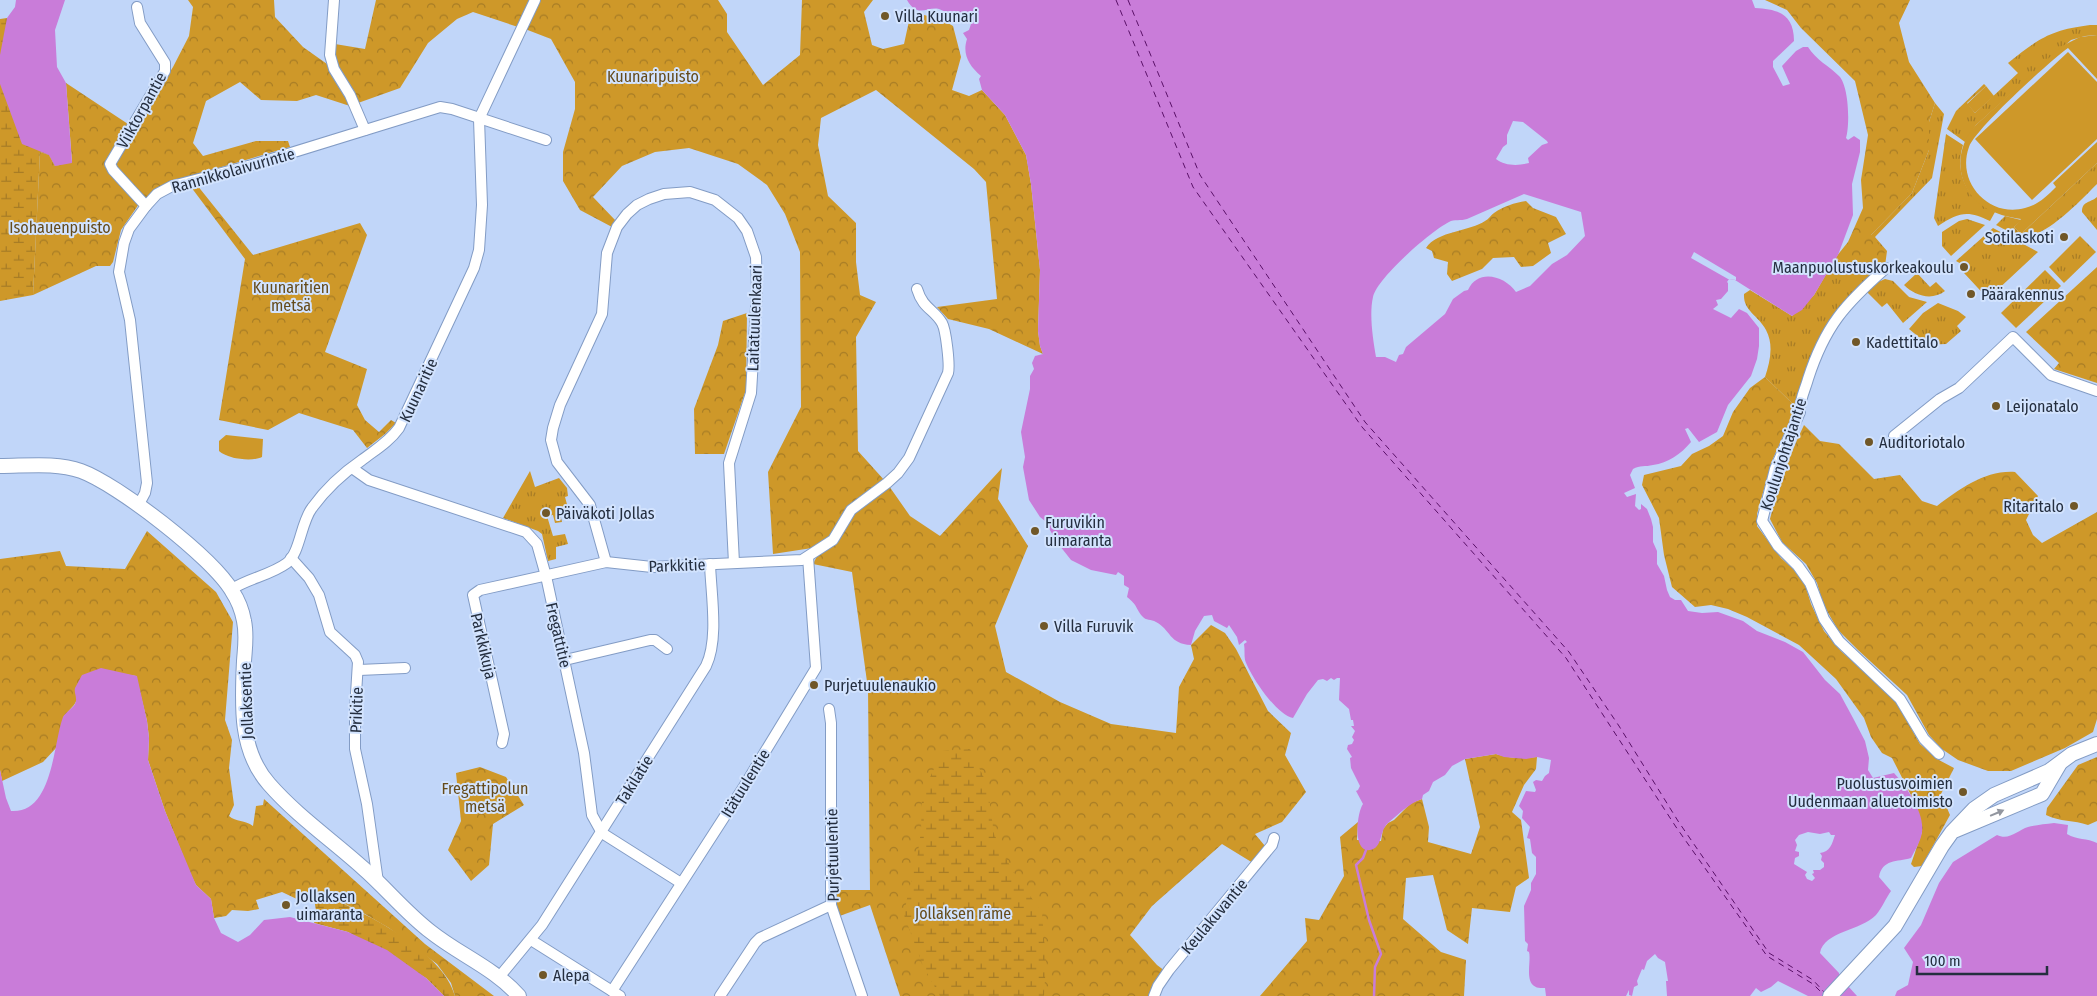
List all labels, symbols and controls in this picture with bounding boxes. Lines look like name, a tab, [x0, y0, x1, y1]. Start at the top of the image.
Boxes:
place label: Villa Kuunari	[895, 7, 978, 26]
marker: Villa Kuunari	[879, 10, 891, 22]
park label: Kuunaripuisto	[607, 67, 699, 86]
street label: Viiktorpantie	[113, 69, 170, 152]
street label: Rannikkolaivurintie	[169, 144, 297, 197]
park label: Isohauenpuisto	[9, 218, 111, 237]
place label: Sotilaskoti	[1985, 228, 2054, 247]
marker: Sotilaskoti	[2058, 231, 2070, 243]
place label: Maanpuolustuskorkeakoulu	[1773, 258, 1954, 277]
marker: Maanpuolustuskorkeakoulu	[1958, 261, 1970, 273]
street label: Laitatuulenkaari	[743, 264, 766, 372]
park label: Kuunaritien metsä	[253, 278, 329, 315]
place label: Päärakennus	[1981, 285, 2065, 304]
marker: Päärakennus	[1965, 288, 1977, 300]
place label: Kadettitalo	[1866, 333, 1939, 352]
marker: Kadettitalo	[1850, 336, 1862, 348]
street label: Kuunaritie	[395, 355, 441, 425]
street label: Koulunjohtajantie	[1756, 395, 1811, 513]
place label: Leijonatalo	[2006, 397, 2079, 416]
marker: Leijonatalo	[1990, 400, 2002, 412]
place label: Auditoriotalo	[1879, 433, 1965, 452]
marker: Auditoriotalo	[1863, 436, 1875, 448]
place label: Ritaritalo	[2003, 497, 2064, 516]
marker: Ritaritalo	[2068, 500, 2080, 512]
place label: Päiväkoti Jollas	[556, 504, 655, 523]
marker: Päiväkoti Jollas	[540, 507, 552, 519]
place label: Furuvikin uimaranta	[1045, 513, 1112, 550]
marker: Furuvikin uimaranta	[1029, 525, 1041, 537]
street label: Parkkitie	[648, 555, 706, 576]
street label: Fregattitie	[542, 601, 575, 670]
street label: Parkkikuja	[467, 611, 500, 681]
place label: Villa Furuvik	[1054, 617, 1134, 636]
marker: Villa Furuvik	[1038, 620, 1050, 632]
street label: Jollaksentie	[236, 662, 257, 740]
place label: Purjetuulenaukio	[824, 676, 936, 695]
marker: Purjetuulenaukio	[808, 679, 820, 691]
street label: Prikitie	[346, 686, 367, 733]
street label: Itätuulentie	[717, 746, 774, 821]
street label: Takilatie	[612, 752, 657, 809]
place label: Puolustusvoimien Uudenmaan aluetoimisto	[1788, 774, 1953, 811]
park label: Fregattipolun metsä	[442, 779, 529, 816]
marker: Puolustusvoimien Uudenmaan aluetoimisto	[1957, 786, 1969, 798]
street label: Purjetuulentie	[822, 808, 843, 902]
one-way arrow	[1990, 809, 2005, 817]
street label: Keulakuvantie	[1177, 875, 1251, 958]
place label: Jollaksen uimaranta	[296, 887, 363, 924]
marker: Jollaksen uimaranta	[280, 899, 292, 911]
park label: Jollaksen räme	[915, 904, 1011, 923]
scale bar	[1917, 944, 2047, 976]
text: 100 m	[1924, 952, 1961, 970]
place label: Alepa	[553, 966, 590, 985]
marker: Alepa	[537, 969, 549, 981]

